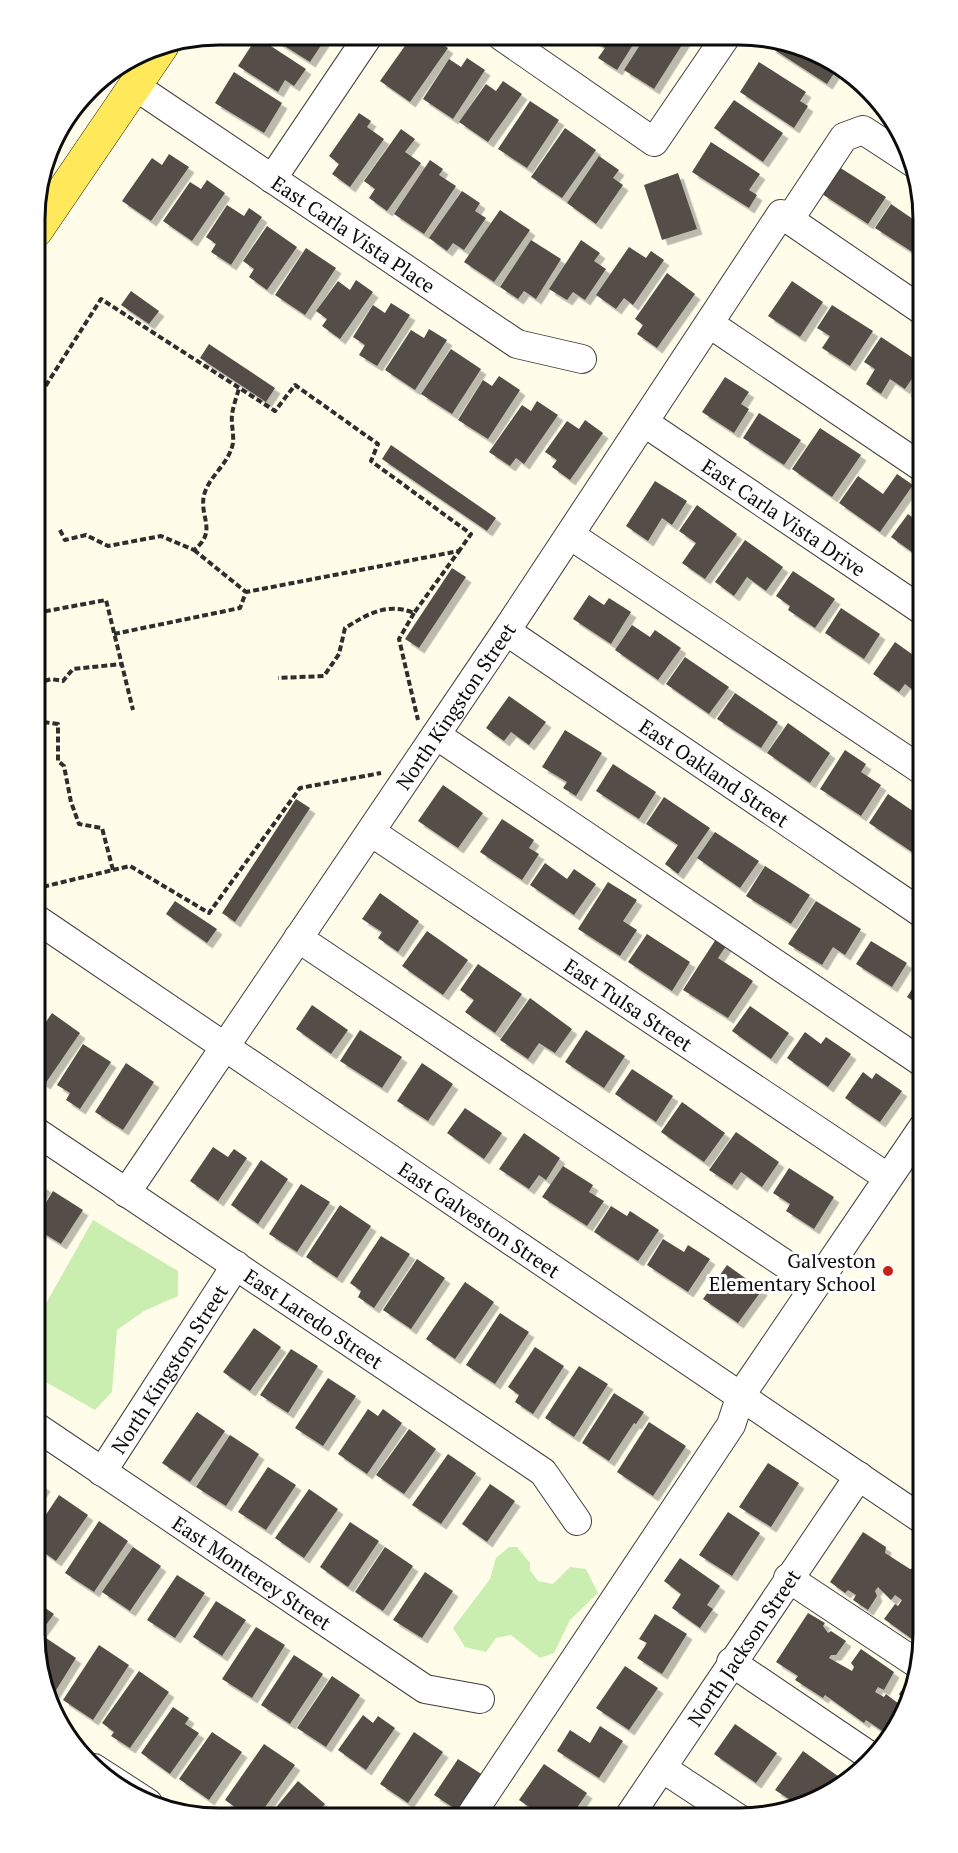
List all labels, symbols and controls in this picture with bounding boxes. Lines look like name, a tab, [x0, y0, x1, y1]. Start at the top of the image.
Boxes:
street label: East Carla Vista Place	[267, 169, 441, 299]
street label: East Carla Vista Drive	[697, 452, 871, 582]
street label: North Kingston Street	[389, 617, 522, 795]
street label: East Oakland Street	[634, 712, 795, 833]
street label: East Tulsa Street	[559, 952, 699, 1057]
street label: East Galveston Street	[393, 1155, 566, 1284]
place label: Galveston Elementary School	[709, 1247, 876, 1297]
street label: East Laredo Street	[239, 1262, 389, 1375]
marker: Galveston Elementary School	[881, 1264, 895, 1278]
street label: North Kingston Street	[104, 1279, 234, 1458]
street label: East Monterey Street	[167, 1509, 337, 1636]
street label: North Jackson Street	[681, 1563, 806, 1731]

